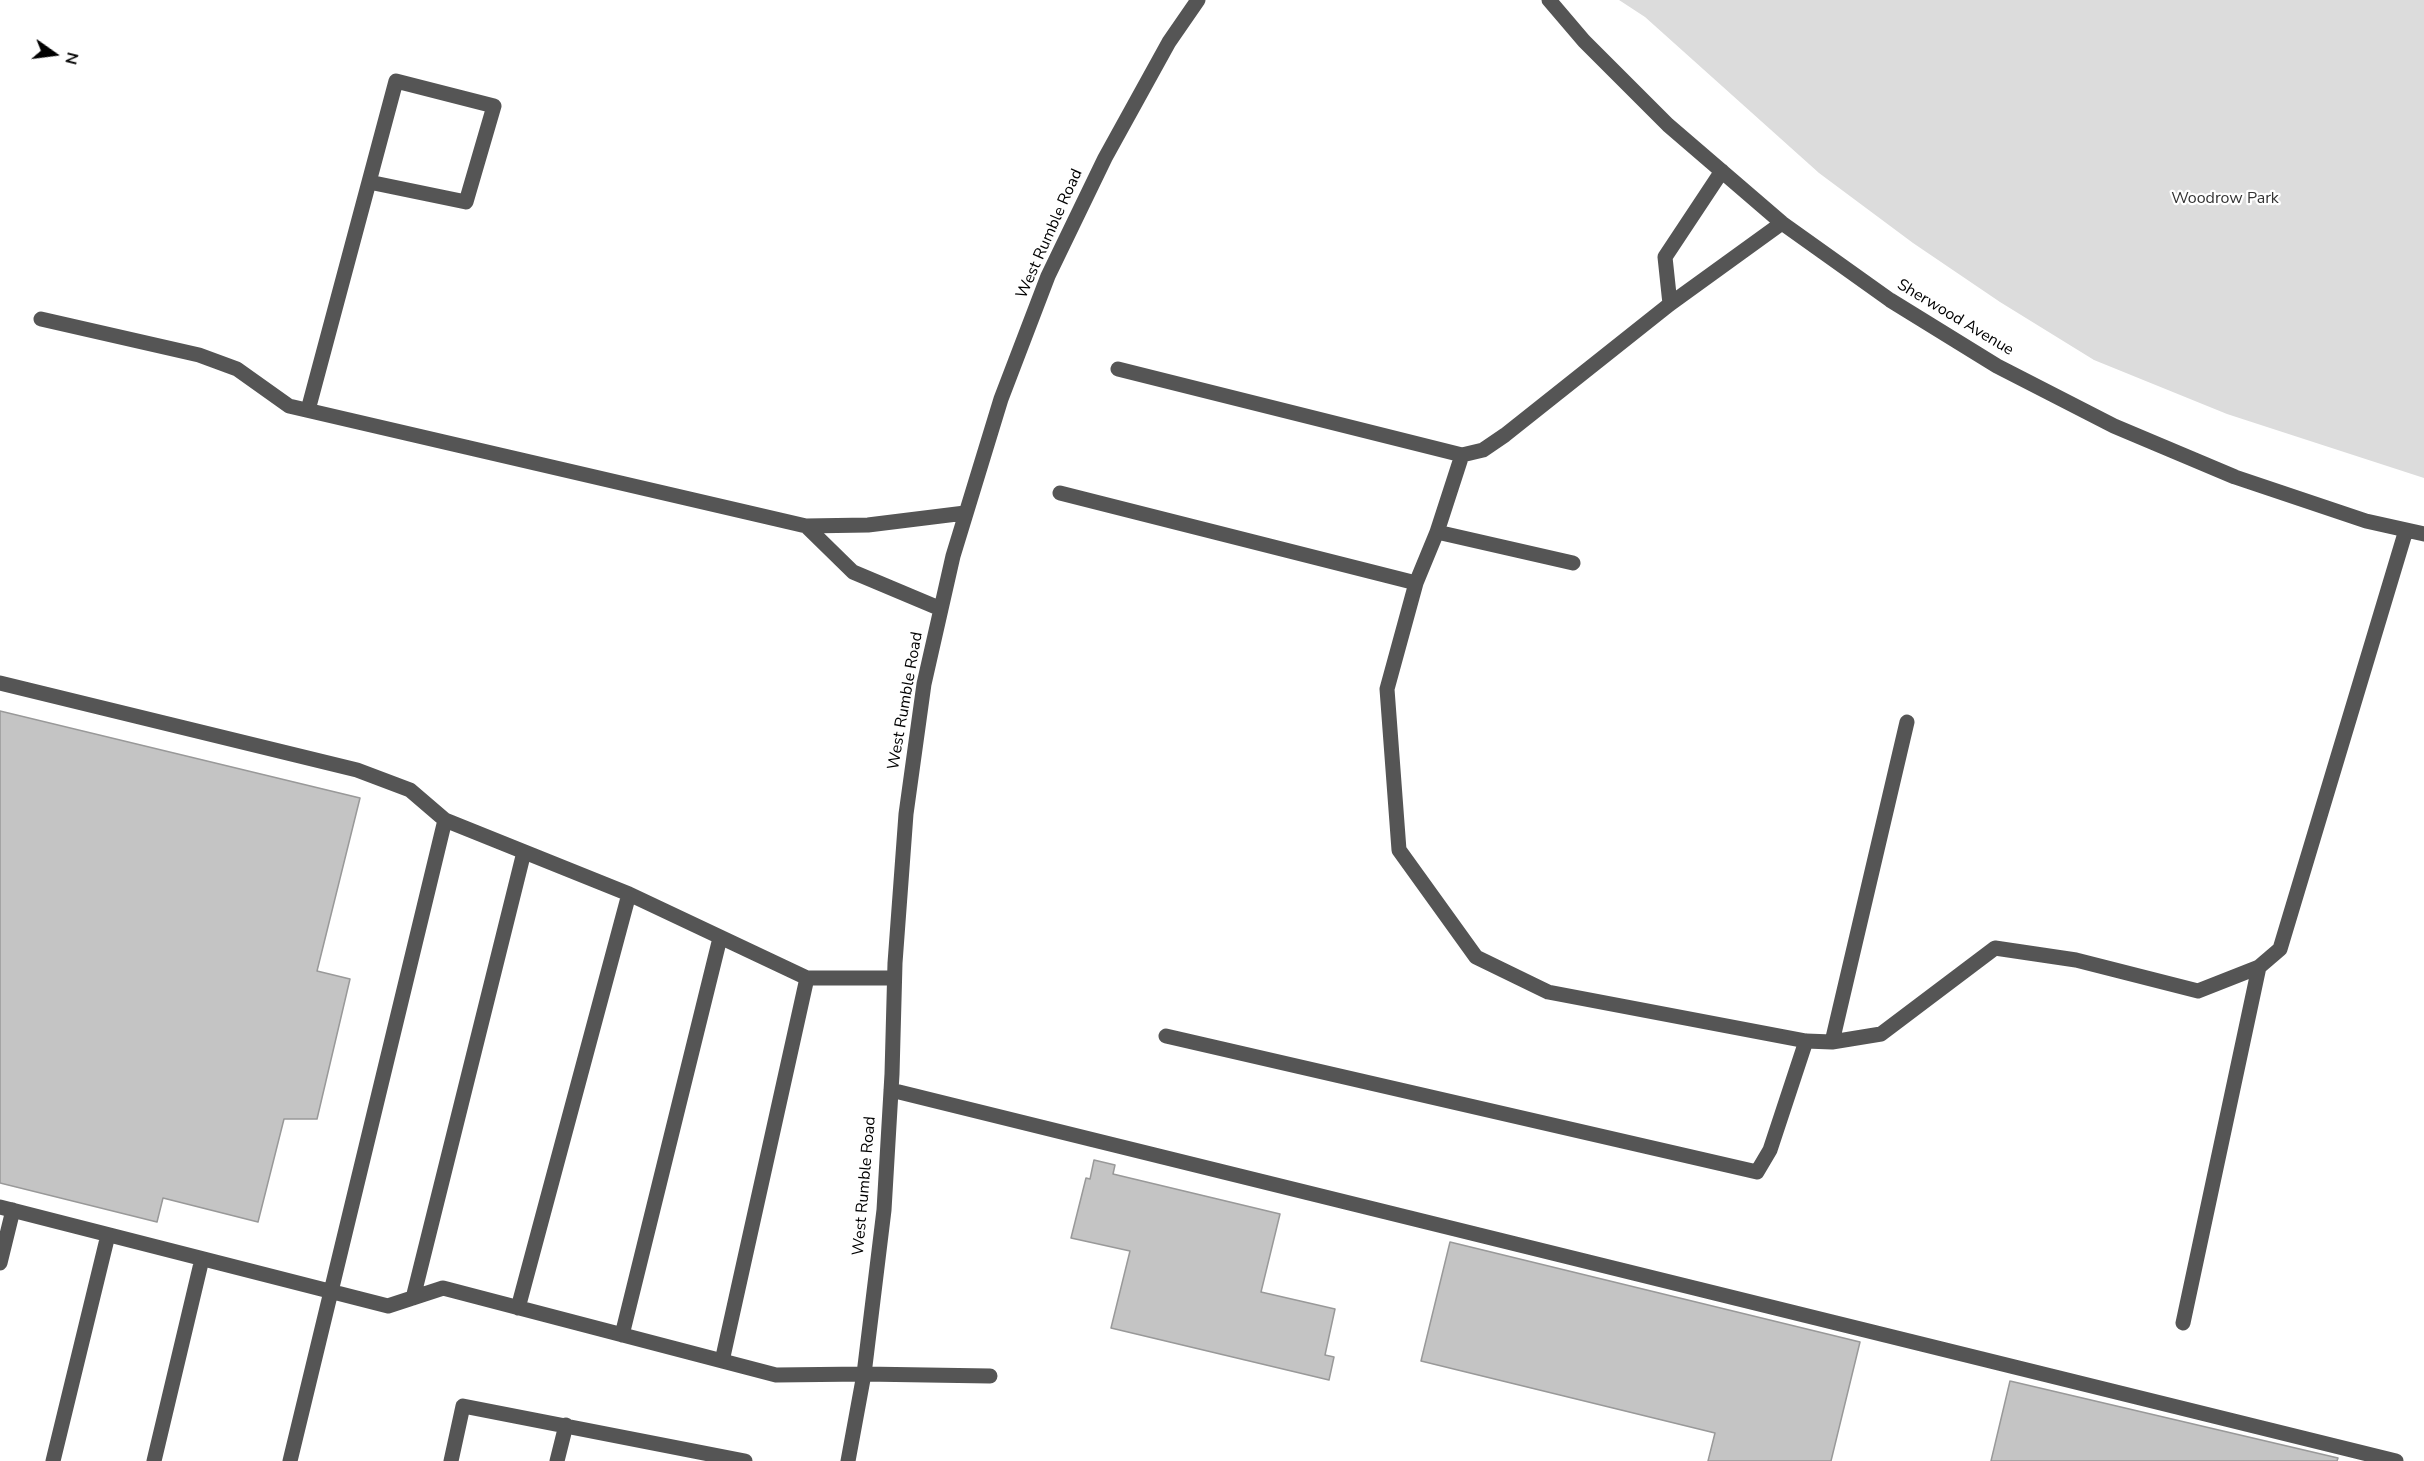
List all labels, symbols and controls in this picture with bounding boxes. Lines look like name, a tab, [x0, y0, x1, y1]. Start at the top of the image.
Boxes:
north arrow	[24, 24, 84, 84]
text: N	[59, 50, 84, 67]
street label: West Rumble Road	[1013, 166, 1087, 302]
park label: Woodrow Park	[2171, 189, 2279, 209]
street label: Sherwood Avenue	[1893, 276, 2017, 360]
street label: West Rumble Road	[884, 631, 928, 771]
street label: West Rumble Road	[849, 1116, 881, 1256]

